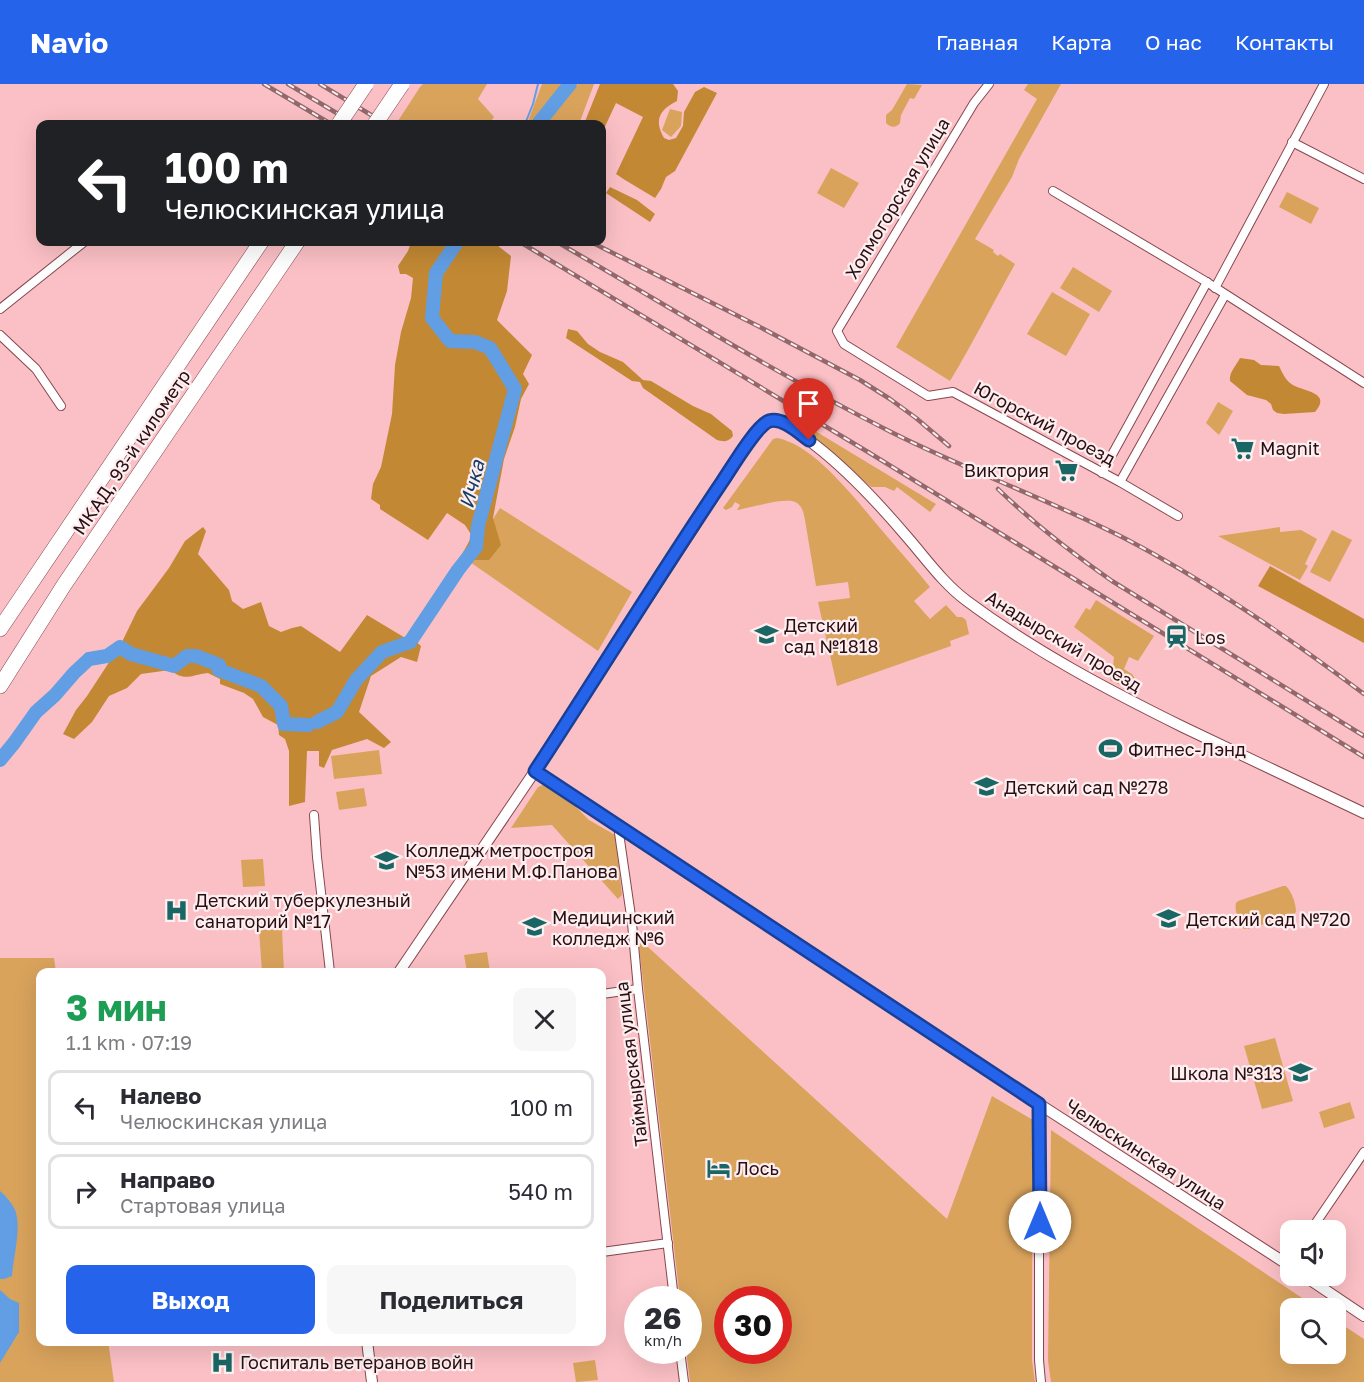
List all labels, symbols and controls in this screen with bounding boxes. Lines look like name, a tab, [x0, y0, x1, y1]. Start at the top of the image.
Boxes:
text: Navio	[30, 26, 108, 59]
text: Главная	[936, 29, 1018, 55]
text: Карта	[1051, 29, 1112, 55]
text: О нас	[1145, 29, 1202, 55]
text: Контакты	[1235, 29, 1334, 55]
street label: Холмогорская улица	[840, 113, 954, 283]
text: 100 m	[165, 142, 288, 192]
icon: left	[66, 144, 144, 222]
text: Челюскинская улица	[165, 193, 445, 225]
street label: МКАД, 93-й километр	[68, 365, 194, 539]
street label: Югорский проезд	[970, 376, 1120, 470]
pin	[783, 378, 834, 440]
icon: arrive	[792, 387, 825, 420]
supermarket icon: Magnit	[1229, 435, 1255, 461]
place label: Magnit	[1260, 437, 1320, 459]
water label: Ичка	[453, 457, 489, 511]
supermarket icon: Виктория	[1054, 457, 1080, 483]
place label: Виктория	[964, 459, 1049, 481]
street label: Анадырский проезд	[982, 586, 1146, 696]
place label: Детский сад №1818	[784, 614, 879, 657]
school or university icon: Детский сад №1818	[753, 622, 779, 648]
station icon: Los	[1164, 624, 1190, 650]
place label: Los	[1195, 626, 1225, 648]
sports icon: Фитнес-Лэнд	[1097, 736, 1123, 762]
place label: Фитнес-Лэнд	[1128, 738, 1246, 760]
school or university icon: Детский сад №278	[973, 774, 999, 800]
place label: Детский сад №278	[1004, 776, 1169, 798]
place label: Колледж метростроя №53 имени М.Ф.Панова	[405, 839, 618, 882]
school or university icon: Колледж метростроя №53 имени М.Ф.Панова	[374, 847, 400, 873]
place label: Детский туберкулезный санаторий №17	[195, 889, 411, 932]
hospital icon: Детский туберкулезный санаторий №17	[164, 897, 190, 923]
place label: Медицинский колледж №6	[552, 906, 675, 949]
school or university icon: Детский сад №720	[1155, 906, 1181, 932]
place label: Детский сад №720	[1186, 908, 1351, 930]
school or university icon: Медицинский колледж №6	[521, 914, 547, 940]
street label: Таймырская улица	[610, 981, 652, 1147]
text: 3 мин	[66, 986, 167, 1029]
button: close	[513, 988, 576, 1051]
text: 1.1 km · 07:19	[66, 1030, 192, 1054]
school or university icon: Школа №313	[1288, 1060, 1314, 1086]
place label: Школа №313	[1170, 1062, 1283, 1084]
text: Налево	[120, 1082, 202, 1109]
icon: left	[69, 1091, 102, 1124]
text: 100 m	[510, 1094, 573, 1121]
street label: Челюскинская улица	[1062, 1094, 1230, 1214]
text: Челюскинская улица	[120, 1109, 327, 1133]
hotel icon: Лось	[705, 1155, 731, 1181]
place label: Лось	[736, 1157, 779, 1179]
text: Направо	[120, 1166, 215, 1193]
icon: right	[69, 1175, 102, 1208]
text: 540 m	[508, 1178, 573, 1205]
position arrow	[1008, 1190, 1072, 1254]
text: Стартовая улица	[120, 1193, 286, 1217]
map controls	[1280, 1220, 1346, 1364]
button: sound	[1280, 1220, 1346, 1286]
button: Выход	[66, 1265, 315, 1334]
button: Поделиться	[327, 1265, 576, 1334]
speed limit sign: 30	[714, 1286, 792, 1364]
button: search	[1280, 1298, 1346, 1364]
text: 26	[644, 1300, 682, 1336]
text: km/h	[644, 1331, 682, 1349]
hospital icon: Госпиталь ветеранов войн	[209, 1349, 235, 1375]
place label: Госпиталь ветеранов войн	[240, 1351, 474, 1373]

